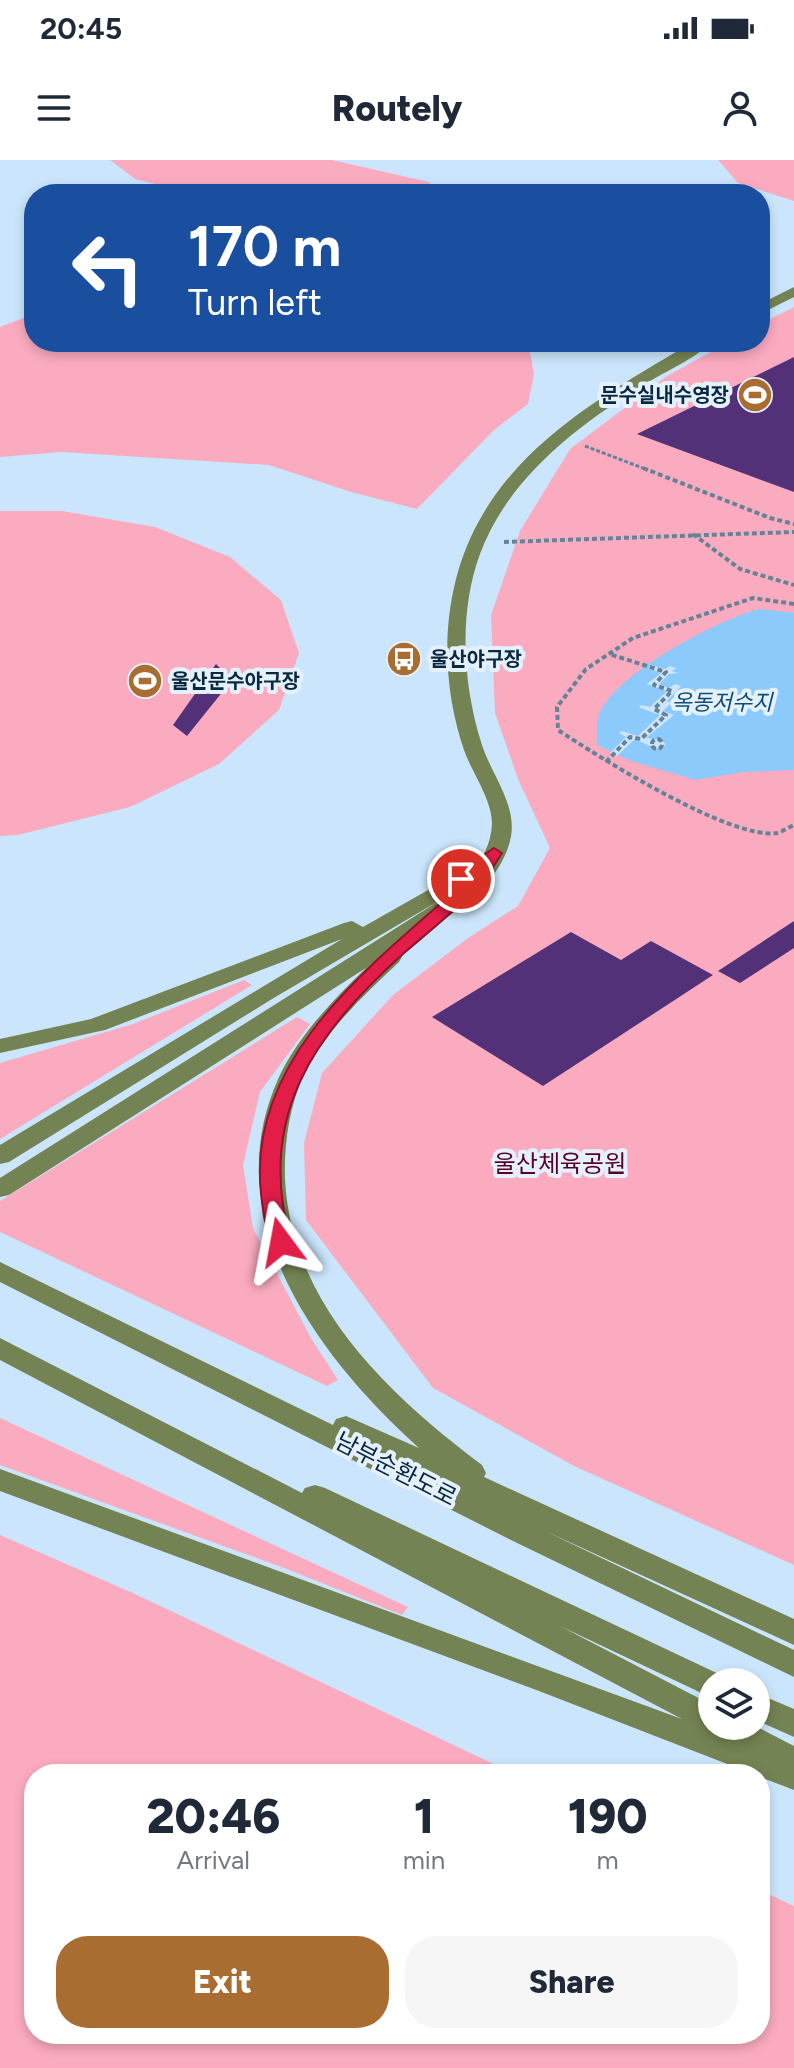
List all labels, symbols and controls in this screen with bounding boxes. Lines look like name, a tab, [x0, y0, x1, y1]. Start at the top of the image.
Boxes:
text: 20:45	[40, 10, 122, 47]
icon: menu	[32, 86, 76, 130]
icon: person	[718, 86, 762, 130]
text: Routely	[332, 87, 462, 130]
text: 170 m	[188, 213, 341, 280]
icon: left	[56, 216, 160, 320]
text: Turn left	[188, 281, 322, 324]
sports icon: 문수실내수영장	[736, 376, 774, 414]
place label: 문수실내수영장	[600, 383, 729, 407]
bus stop icon: 울산야구장	[385, 640, 423, 678]
place label: 울산야구장	[430, 647, 522, 671]
sports icon: 울산문수야구장	[126, 662, 164, 700]
place label: 울산문수야구장	[171, 669, 300, 693]
water label: 옥동저수지	[671, 689, 774, 716]
pin	[427, 845, 495, 913]
icon: arrive	[439, 857, 483, 901]
park label: 울산체육공원	[494, 1149, 626, 1178]
position arrow	[239, 1200, 323, 1284]
street label: 남부순환도로	[330, 1426, 462, 1512]
map controls	[698, 1668, 770, 1740]
button: layers	[698, 1668, 770, 1740]
text: 20:46	[146, 1787, 280, 1845]
text: 1	[414, 1787, 434, 1845]
text: 190	[568, 1787, 648, 1845]
text: Arrival	[177, 1844, 250, 1876]
text: min	[403, 1844, 445, 1876]
text: m	[597, 1844, 619, 1876]
button: Exit	[56, 1936, 389, 2028]
button: Share	[405, 1936, 738, 2028]

